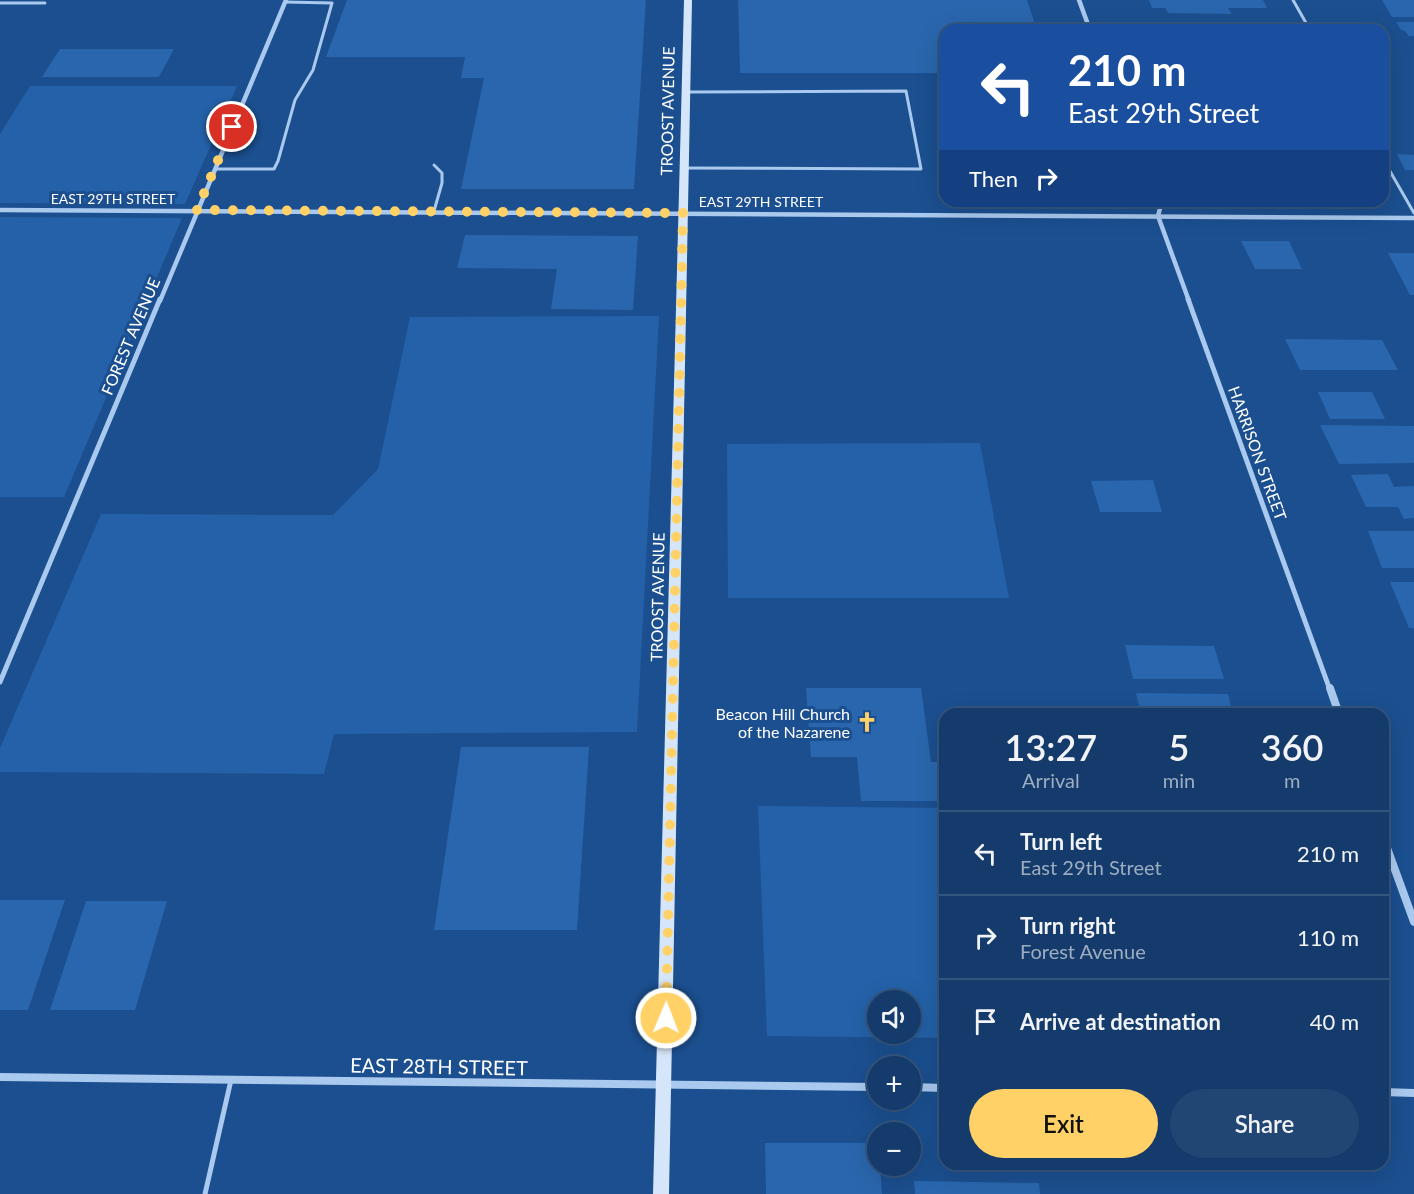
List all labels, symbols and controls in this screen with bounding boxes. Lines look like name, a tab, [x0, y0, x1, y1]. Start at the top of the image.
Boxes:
text: 210 m	[1068, 45, 1186, 95]
street label: TROOST AVENUE	[656, 46, 678, 176]
icon: left	[969, 48, 1047, 126]
text: East 29th Street	[1068, 96, 1259, 129]
pin	[206, 101, 257, 152]
icon: arrive	[215, 110, 248, 143]
icon: right	[1030, 162, 1063, 195]
text: Then	[969, 165, 1018, 192]
street label: EAST 29TH STREET	[51, 190, 176, 207]
street label: EAST 29TH STREET	[699, 193, 824, 210]
street label: FOREST AVENUE	[97, 275, 163, 397]
street label: HARRISON STREET	[1225, 383, 1291, 523]
street label: TROOST AVENUE	[646, 532, 668, 662]
place label: Beacon Hill Church of the Nazarene	[716, 704, 850, 741]
church icon: Beacon Hill Church of the Nazarene	[855, 710, 879, 734]
text: 13:27	[1005, 725, 1097, 769]
text: 5	[1169, 725, 1189, 769]
text: 360	[1261, 725, 1323, 769]
text: Arrival	[1022, 768, 1080, 792]
text: min	[1163, 768, 1195, 792]
text: m	[1284, 768, 1300, 792]
text: Turn left	[1020, 828, 1102, 855]
icon: left	[969, 837, 1002, 870]
text: 210 m	[1297, 840, 1359, 867]
text: East 29th Street	[1020, 855, 1162, 879]
text: Turn right	[1020, 912, 1115, 939]
icon: right	[969, 921, 1002, 954]
text: 110 m	[1297, 924, 1359, 951]
text: Forest Avenue	[1020, 939, 1146, 963]
position arrow	[634, 986, 698, 1050]
map controls	[867, 990, 921, 1176]
button: sound	[867, 990, 921, 1044]
icon: arrive	[969, 1005, 1002, 1038]
text: Arrive at destination	[1020, 1008, 1221, 1035]
text: 40 m	[1310, 1008, 1359, 1035]
street label: EAST 28TH STREET	[350, 1052, 528, 1080]
button: +	[867, 1056, 921, 1110]
button: Exit	[969, 1089, 1158, 1158]
button: Share	[1170, 1089, 1359, 1158]
button: −	[867, 1122, 921, 1176]

